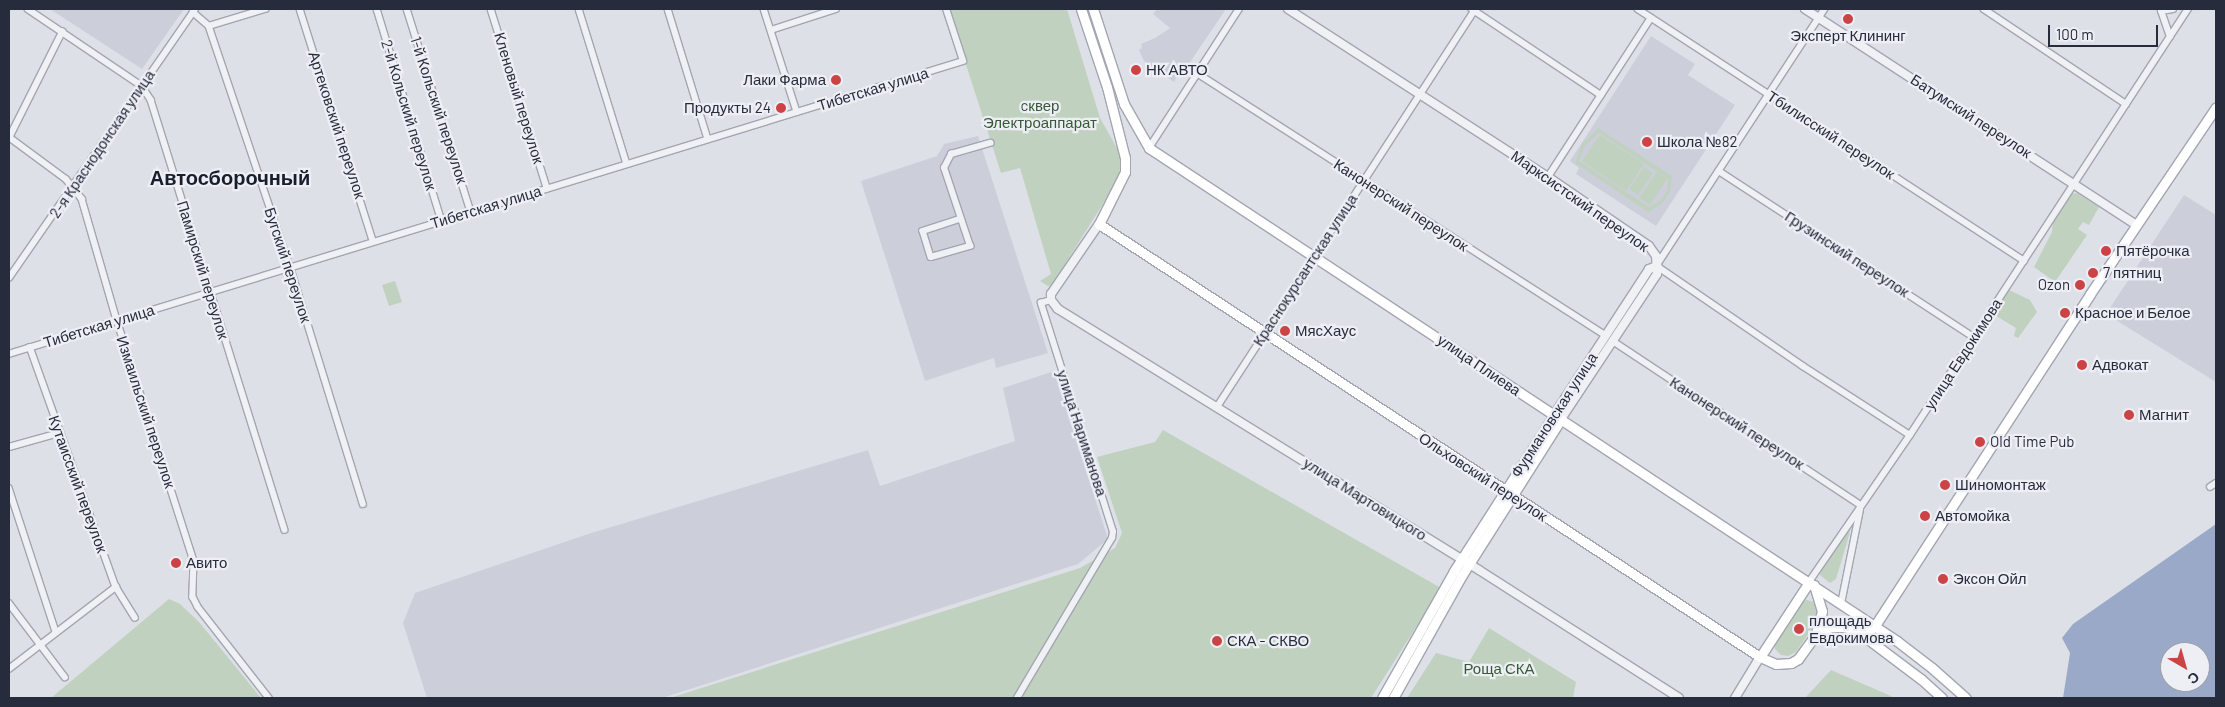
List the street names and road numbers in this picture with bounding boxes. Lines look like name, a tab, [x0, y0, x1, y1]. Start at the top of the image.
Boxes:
street label: Кленовый переулок	[490, 30, 548, 166]
street label: 1-й Кольский переулок	[407, 34, 471, 186]
street label: 2-й Кольский переулок	[378, 38, 440, 192]
street label: Артековский переулок	[305, 49, 369, 201]
street label: Тибетская улица	[815, 64, 931, 114]
street label: 2-я Краснодонская улица	[46, 67, 158, 221]
street label: Батумский переулок	[1907, 70, 2035, 162]
street label: Тбилисский переулок	[1764, 87, 1898, 183]
street label: Марксистский переулок	[1508, 147, 1652, 255]
street label: Канонерский переулок	[1330, 155, 1472, 255]
street label: Тибетская улица	[428, 182, 544, 232]
street label: Краснокурсантская улица	[1249, 191, 1361, 349]
street label: Памирский переулок	[173, 199, 233, 341]
street label: Бугский переулок	[261, 205, 315, 325]
street label: Грузинский переулок	[1782, 207, 1912, 301]
street label: улица Евдокимова	[1920, 295, 2006, 413]
street label: Тибетская улица	[41, 301, 157, 351]
street label: улица Плиева	[1434, 331, 1524, 399]
street label: Измаильский переулок	[113, 334, 179, 490]
street label: Фурмановская улица	[1507, 349, 1601, 481]
street label: улица Нариманова	[1053, 368, 1111, 498]
street label: Канонерский переулок	[1666, 373, 1808, 473]
street label: Кутаисский переулок	[45, 413, 111, 555]
street label: Ольховский переулок	[1415, 429, 1551, 525]
street label: улица Мартовицкого	[1300, 454, 1430, 544]

